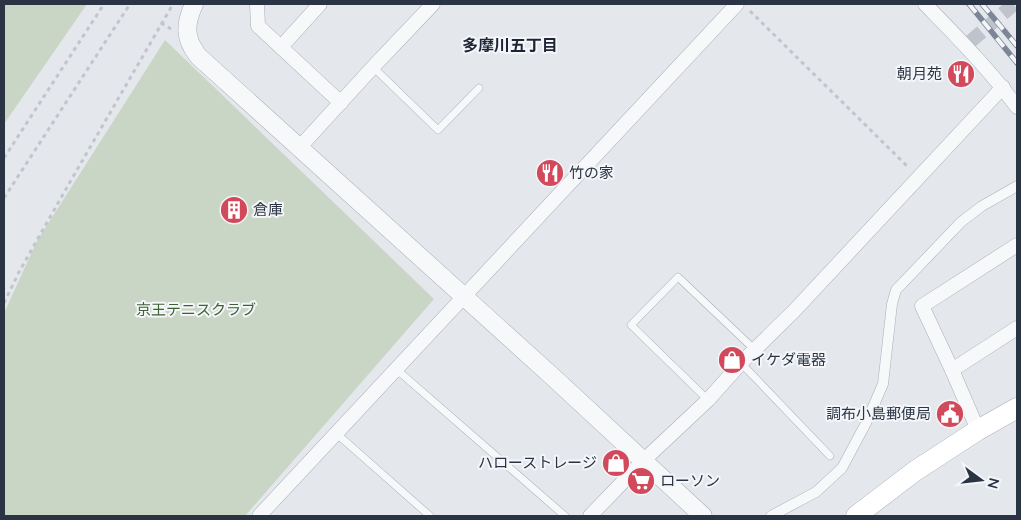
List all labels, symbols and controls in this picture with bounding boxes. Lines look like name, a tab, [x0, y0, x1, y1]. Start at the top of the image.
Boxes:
district label: 多摩川五丁目	[462, 35, 558, 57]
restaurant icon: 朝月苑	[946, 59, 976, 89]
place label: 朝月苑	[897, 64, 942, 84]
restaurant icon: 竹の家	[535, 158, 565, 188]
place label: 竹の家	[569, 163, 614, 183]
building icon: 倉庫	[219, 195, 249, 225]
place label: 倉庫	[253, 200, 283, 220]
park label: 京王テニスクラブ	[136, 300, 256, 320]
shop icon: イケダ電器	[717, 345, 747, 375]
place label: イケダ電器	[751, 350, 826, 370]
public building icon: 調布小島郵便局	[935, 399, 965, 429]
place label: 調布小島郵便局	[826, 404, 931, 424]
shop icon: ハローストレージ	[601, 448, 631, 478]
place label: ハローストレージ	[478, 453, 597, 473]
north arrow	[956, 455, 1006, 505]
supermarket icon: ローソン	[626, 466, 656, 496]
place label: ローソン	[660, 471, 720, 491]
text: N	[983, 476, 1004, 491]

